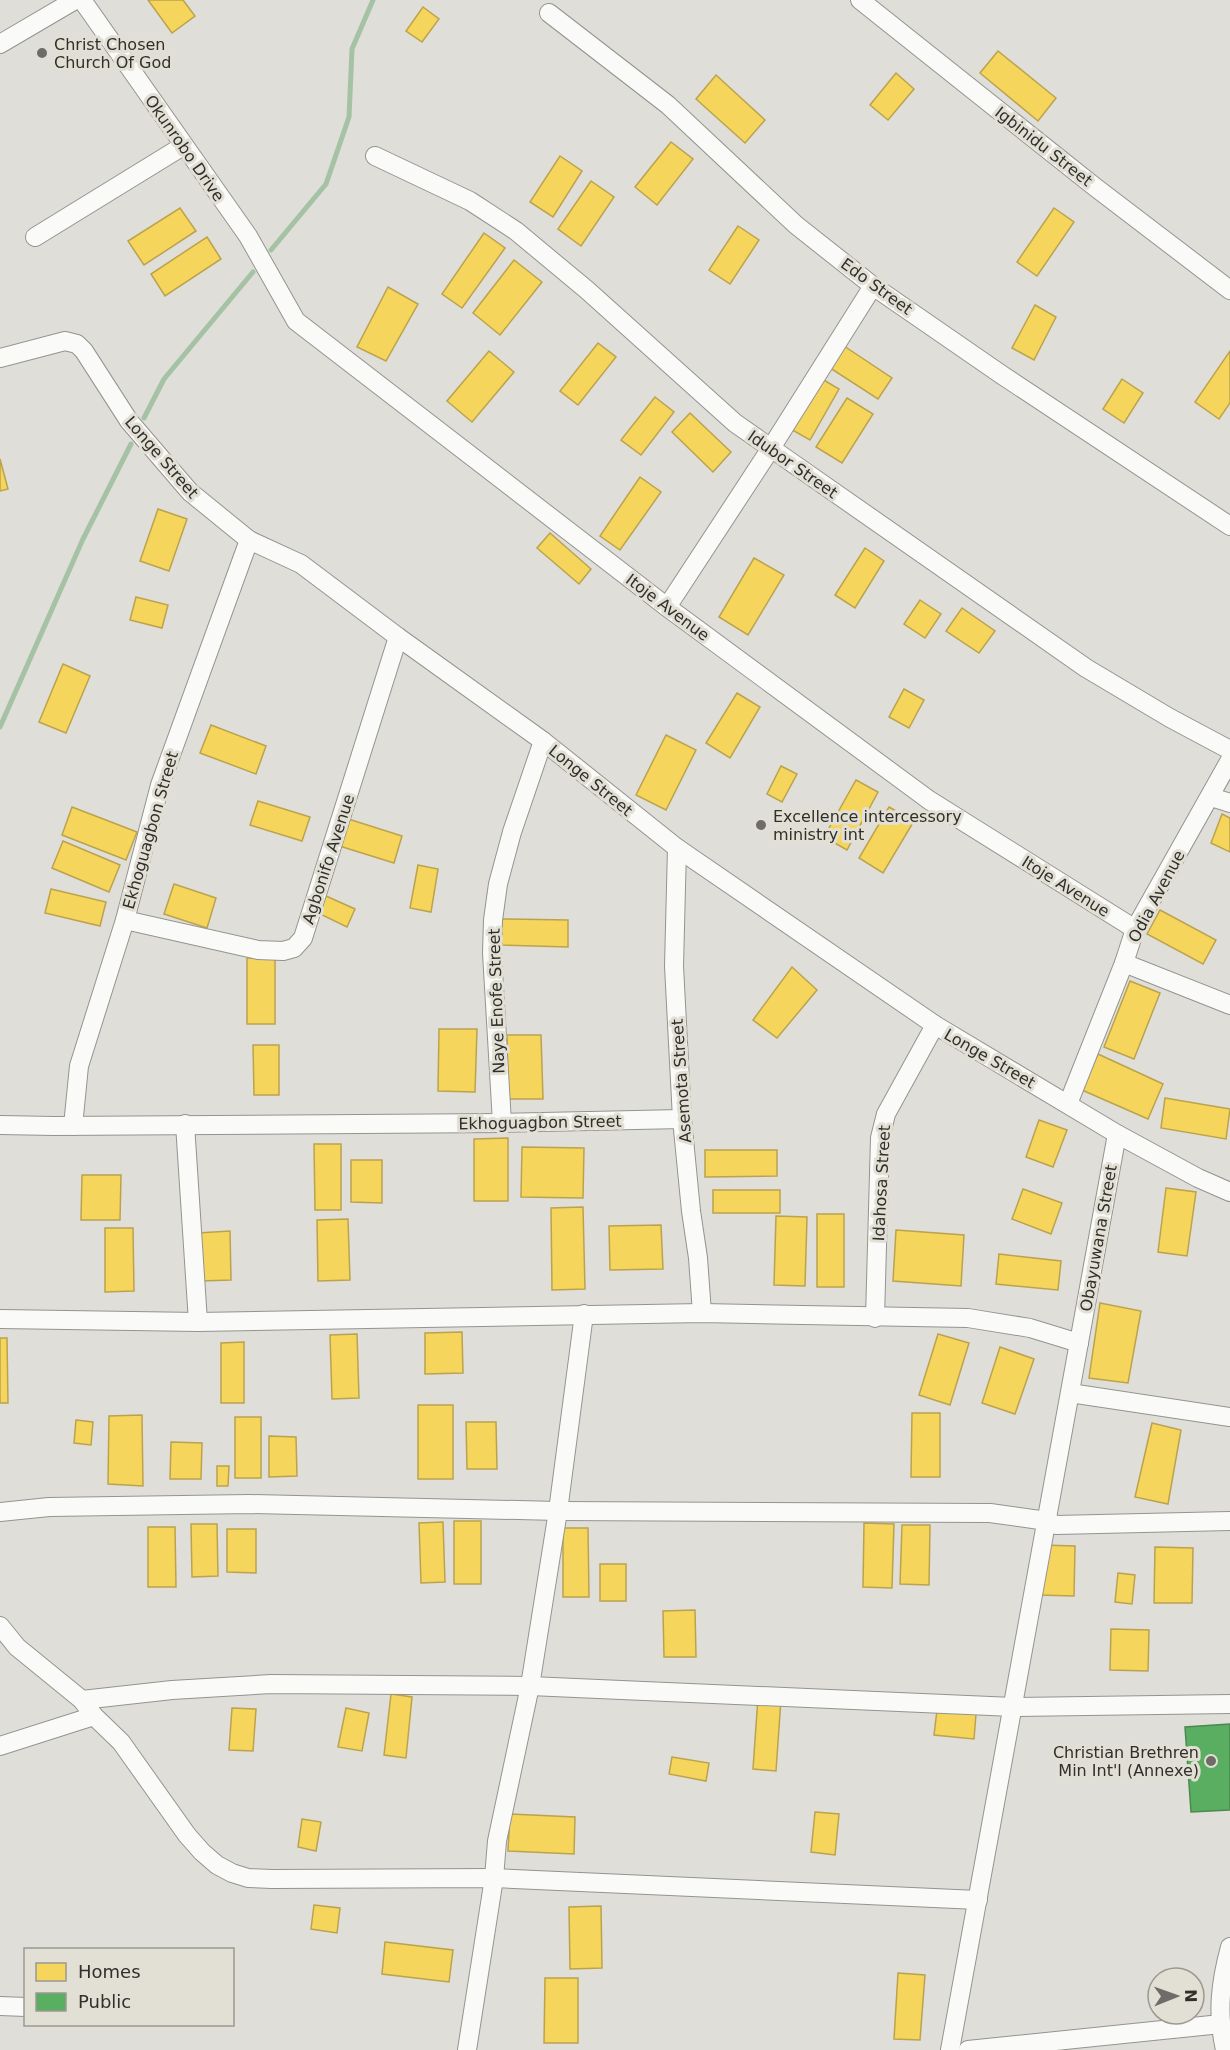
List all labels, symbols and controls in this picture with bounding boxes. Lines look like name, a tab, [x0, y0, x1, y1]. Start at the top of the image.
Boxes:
place label: Christ Chosen Church Of God	[54, 35, 171, 72]
marker: Christ Chosen Church Of God	[35, 46, 49, 60]
street label: Okunrobo Drive	[141, 91, 228, 205]
street label: Igbinidu Street	[991, 103, 1096, 190]
street label: Edo Street	[837, 254, 916, 319]
street label: Longe Street	[121, 413, 202, 502]
street label: Idubor Street	[744, 426, 841, 502]
street label: Itoje Avenue	[622, 570, 713, 645]
street label: Longe Street	[545, 741, 636, 820]
street label: Ekhoguagbon Street	[119, 749, 182, 911]
street label: Agbonifo Avenue	[298, 792, 358, 927]
place label: Excellence intercessory ministry int	[773, 807, 962, 844]
marker: Excellence intercessory ministry int	[754, 818, 768, 832]
street label: Odia Avenue	[1124, 847, 1189, 946]
street label: Itoje Avenue	[1018, 852, 1113, 921]
street label: Naye Enofe Street	[484, 928, 509, 1074]
street label: Asemota Street	[668, 1018, 695, 1144]
street label: Longe Street	[941, 1025, 1039, 1092]
street label: Ekhoguagbon Street	[458, 1112, 622, 1133]
street label: Idahosa Street	[869, 1124, 894, 1242]
street label: Obayuwana Street	[1076, 1163, 1121, 1313]
place label: Christian Brethren Min Int'l (Annexe)	[1053, 1743, 1199, 1780]
marker: Christian Brethren Min Int'l (Annexe)	[1204, 1754, 1218, 1768]
legend	[24, 1948, 234, 2026]
text: Homes	[78, 1961, 141, 1982]
north arrow	[1146, 1966, 1206, 2026]
text: N	[1181, 1989, 1200, 2003]
text: Public	[78, 1991, 131, 2012]

